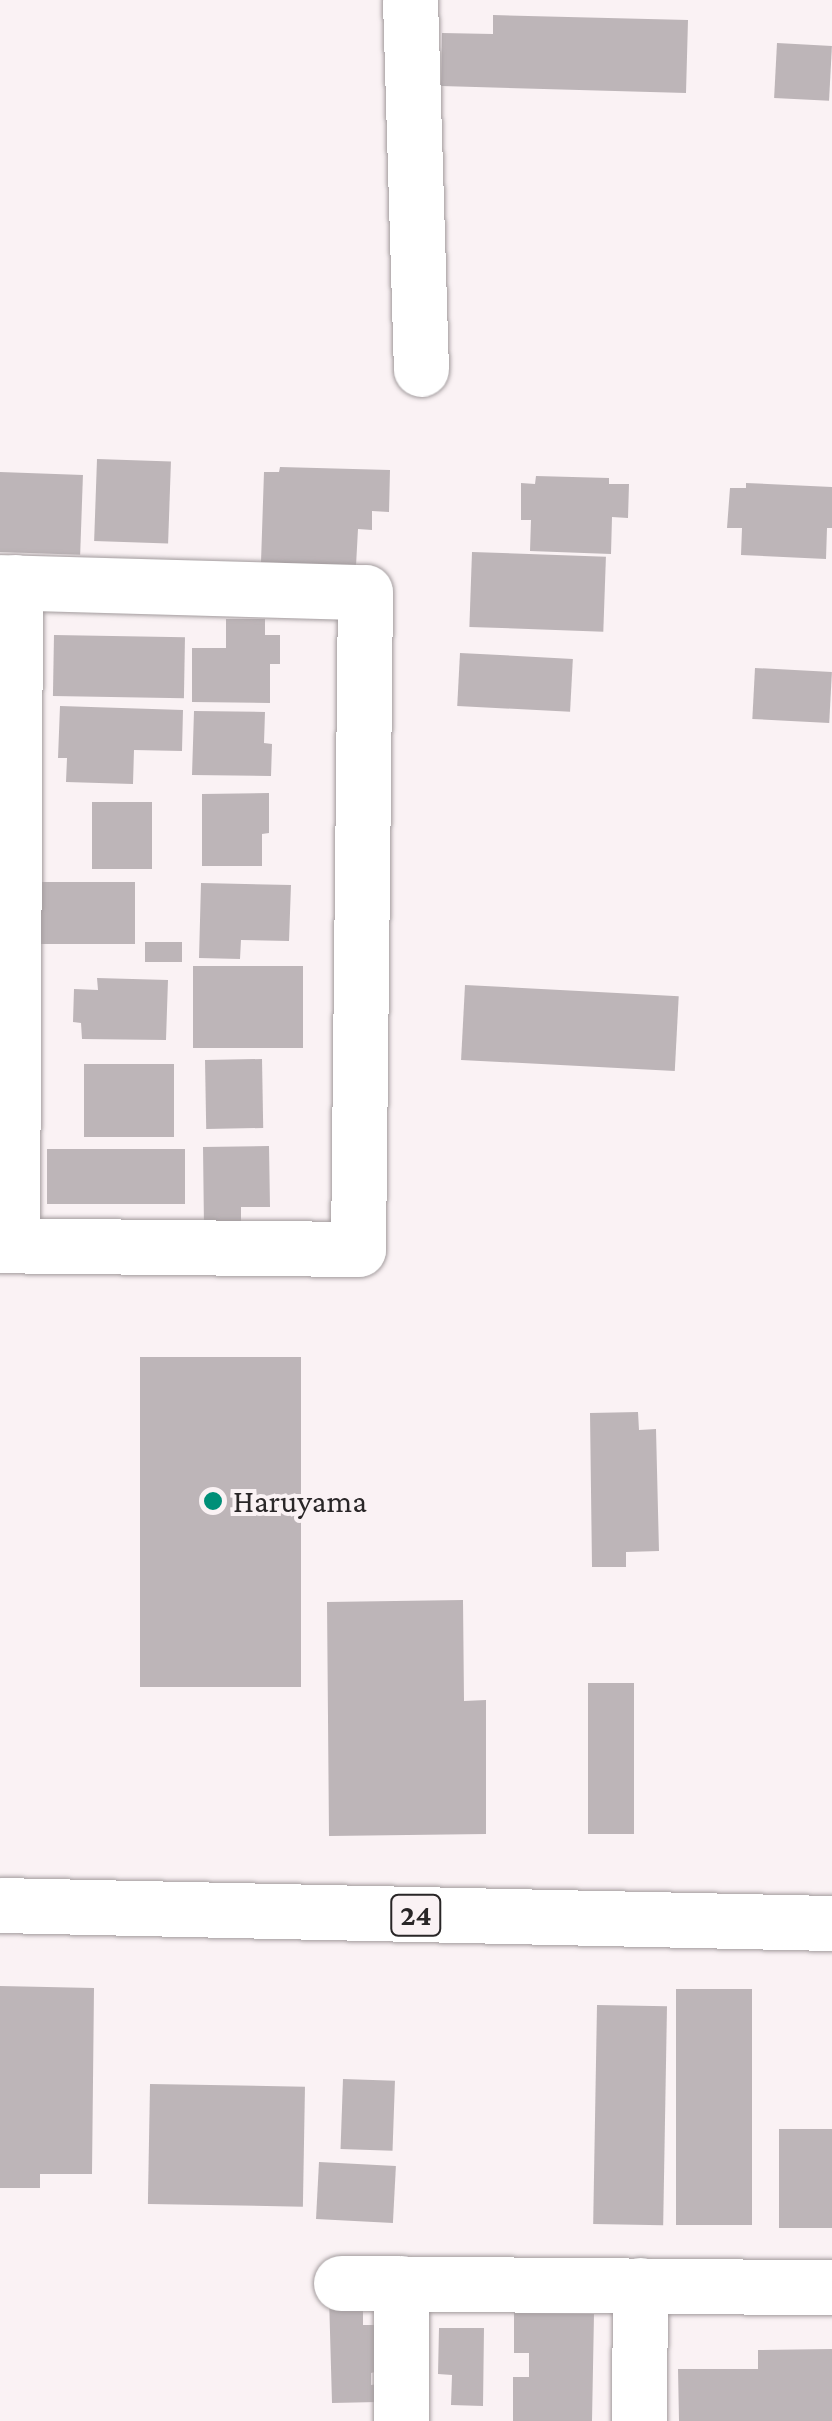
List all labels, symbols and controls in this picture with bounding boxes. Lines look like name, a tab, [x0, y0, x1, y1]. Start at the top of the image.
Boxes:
place label: Haruyama	[233, 1482, 367, 1520]
marker: Haruyama	[202, 1490, 224, 1512]
road number: 24	[388, 1890, 444, 1940]

